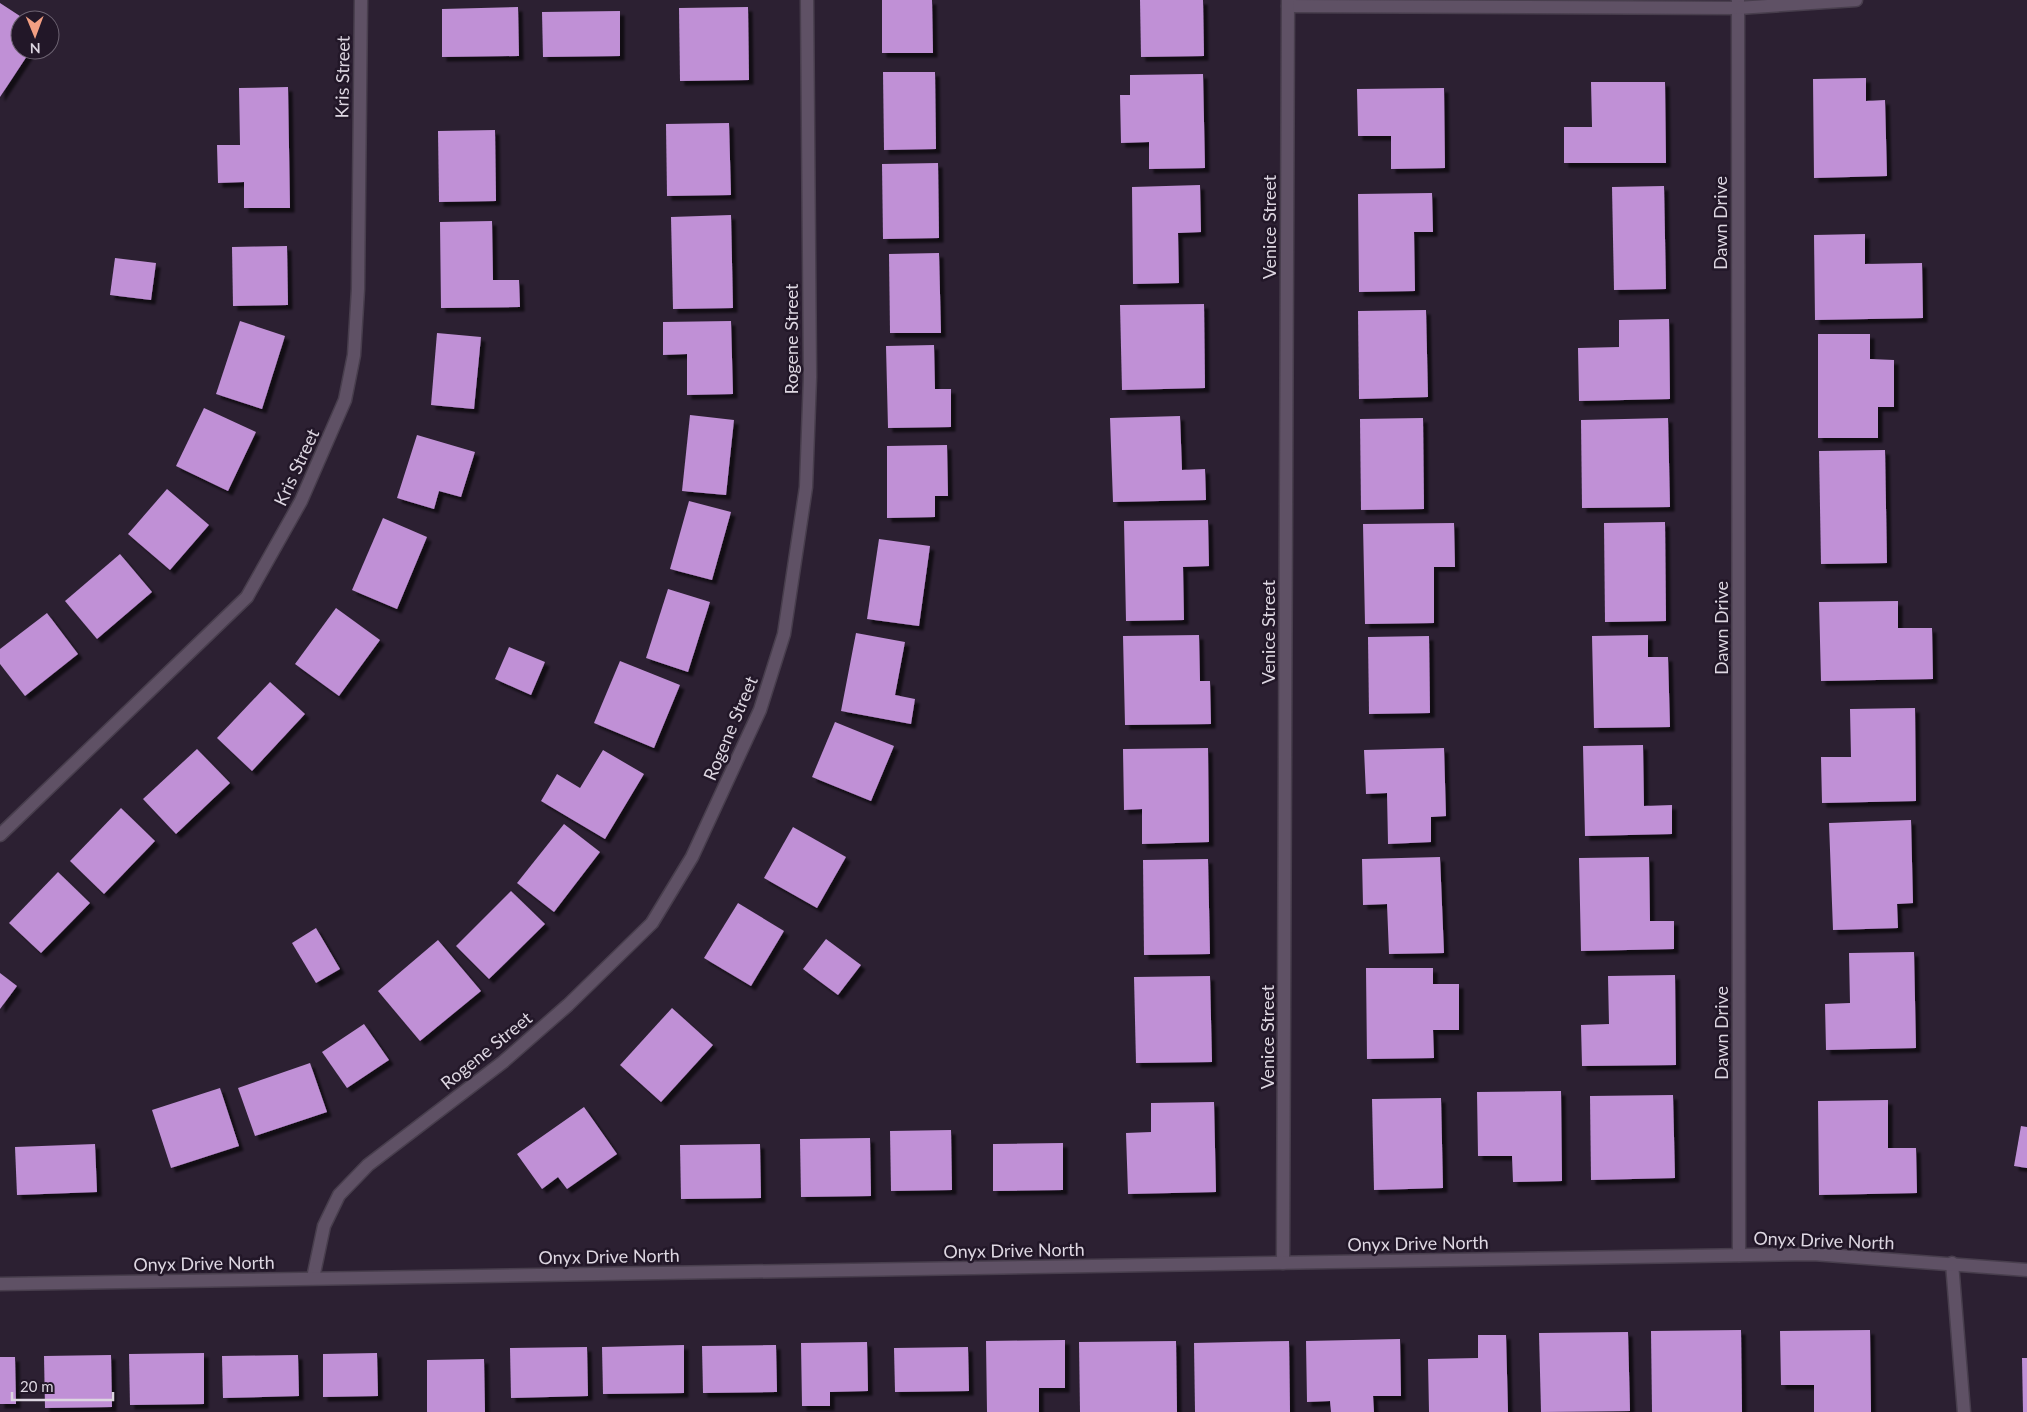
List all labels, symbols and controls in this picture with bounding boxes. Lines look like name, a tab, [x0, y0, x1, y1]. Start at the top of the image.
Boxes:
north arrow	[10, 10, 60, 60]
street label: Kris Street	[330, 35, 354, 118]
text: N	[30, 40, 41, 57]
street label: Venice Street	[1258, 174, 1280, 279]
street label: Dawn Drive	[1709, 176, 1731, 270]
street label: Rogene Street	[780, 283, 802, 395]
street label: Kris Street	[269, 424, 324, 509]
street label: Venice Street	[1257, 579, 1279, 684]
street label: Dawn Drive	[1710, 581, 1732, 675]
street label: Rogene Street	[698, 672, 762, 783]
street label: Venice Street	[1256, 984, 1278, 1089]
street label: Dawn Drive	[1710, 986, 1732, 1080]
street label: Rogene Street	[436, 1006, 537, 1094]
street label: Onyx Drive North	[1753, 1227, 1895, 1253]
street label: Onyx Drive North	[1347, 1231, 1489, 1255]
street label: Onyx Drive North	[943, 1238, 1085, 1262]
street label: Onyx Drive North	[538, 1244, 680, 1268]
street label: Onyx Drive North	[133, 1251, 275, 1275]
scale bar	[12, 1370, 114, 1402]
text: 20 m	[20, 1377, 54, 1395]

